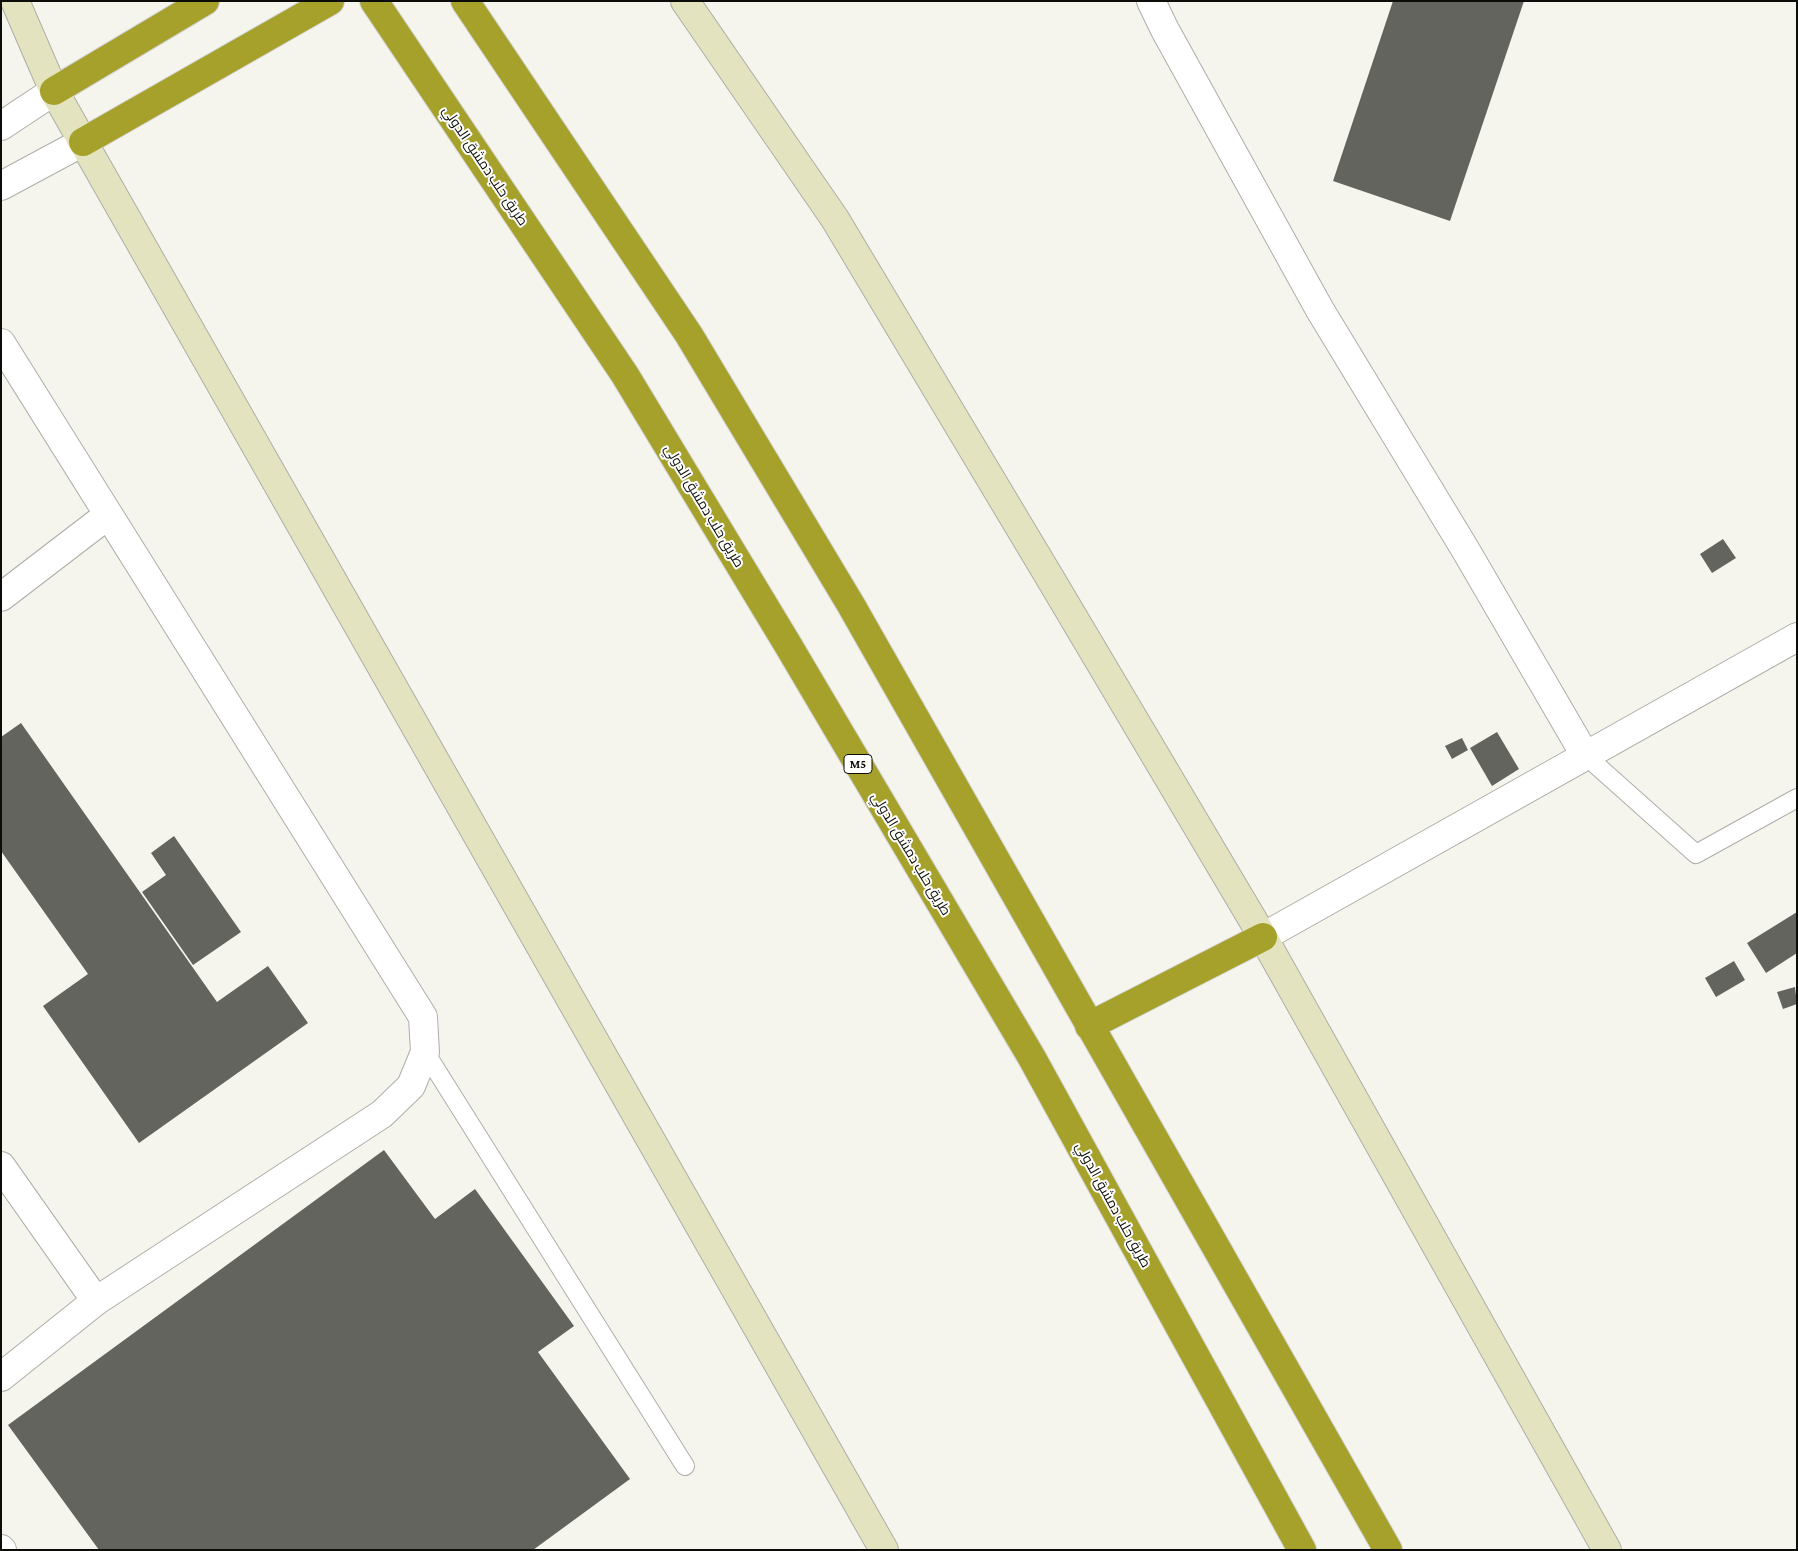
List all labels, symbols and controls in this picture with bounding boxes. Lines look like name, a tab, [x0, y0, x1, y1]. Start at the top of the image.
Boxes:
street label: طريق حلب دمشق الدولي	[439, 103, 531, 229]
street label: طريق حلب دمشق الدولي	[661, 441, 747, 571]
road number: M5	[844, 754, 872, 774]
street label: طريق حلب دمشق الدولي	[868, 789, 954, 919]
street label: طريق حلب دمشق الدولي	[1072, 1139, 1154, 1271]

